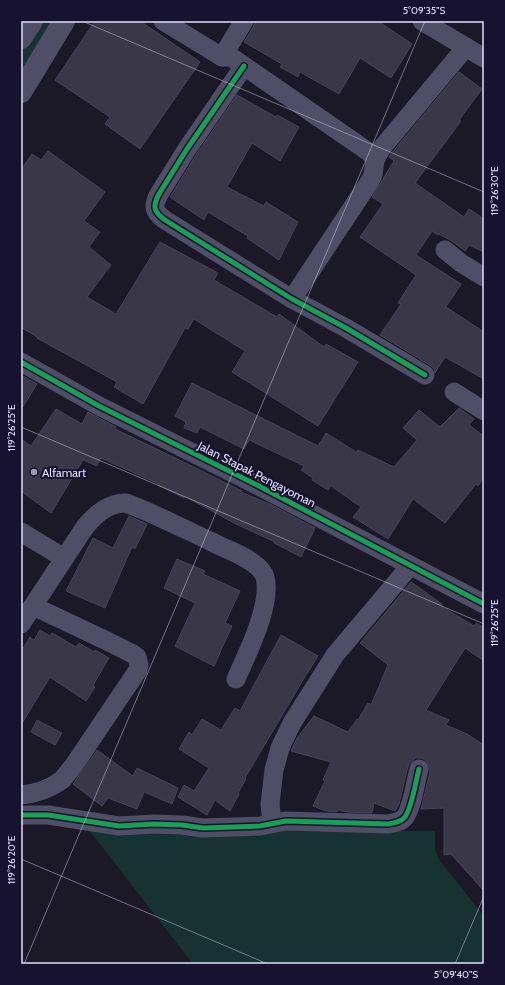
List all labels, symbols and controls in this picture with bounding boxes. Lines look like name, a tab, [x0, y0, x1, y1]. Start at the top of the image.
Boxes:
text: 5°09'35"S	[403, 4, 445, 17]
text: 119°26'30"E	[488, 166, 501, 215]
text: 119°26'25"E	[5, 404, 18, 452]
street label: Jalan Stapak Pengayoman	[195, 437, 319, 510]
place label: Alfamart	[42, 465, 86, 480]
marker: Alfamart	[29, 467, 39, 477]
text: 119°26'25"E	[488, 599, 501, 647]
text: 119°26'20"E	[5, 835, 18, 884]
text: 5°09'40"S	[434, 968, 478, 981]

